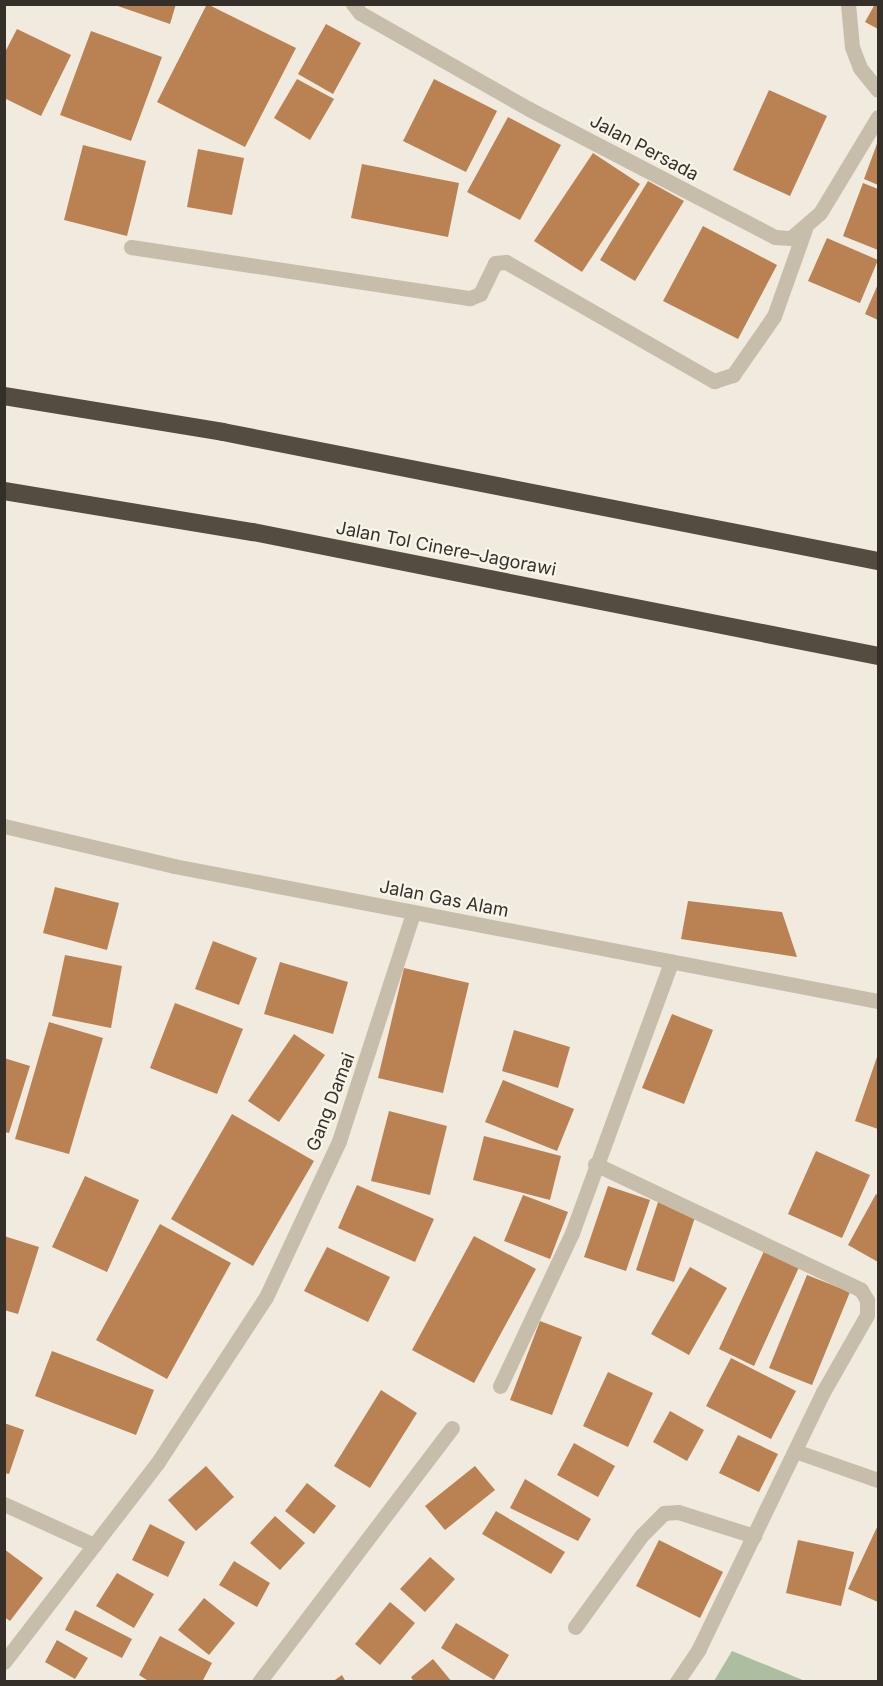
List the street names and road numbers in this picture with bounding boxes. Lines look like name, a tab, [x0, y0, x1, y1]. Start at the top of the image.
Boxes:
street label: Jalan Persada	[586, 110, 702, 186]
street label: Jalan Tol Cinere–Jagorawi	[334, 517, 558, 581]
street label: Jalan Gas Alam	[377, 876, 511, 922]
street label: Gang Damai	[302, 1050, 360, 1154]

